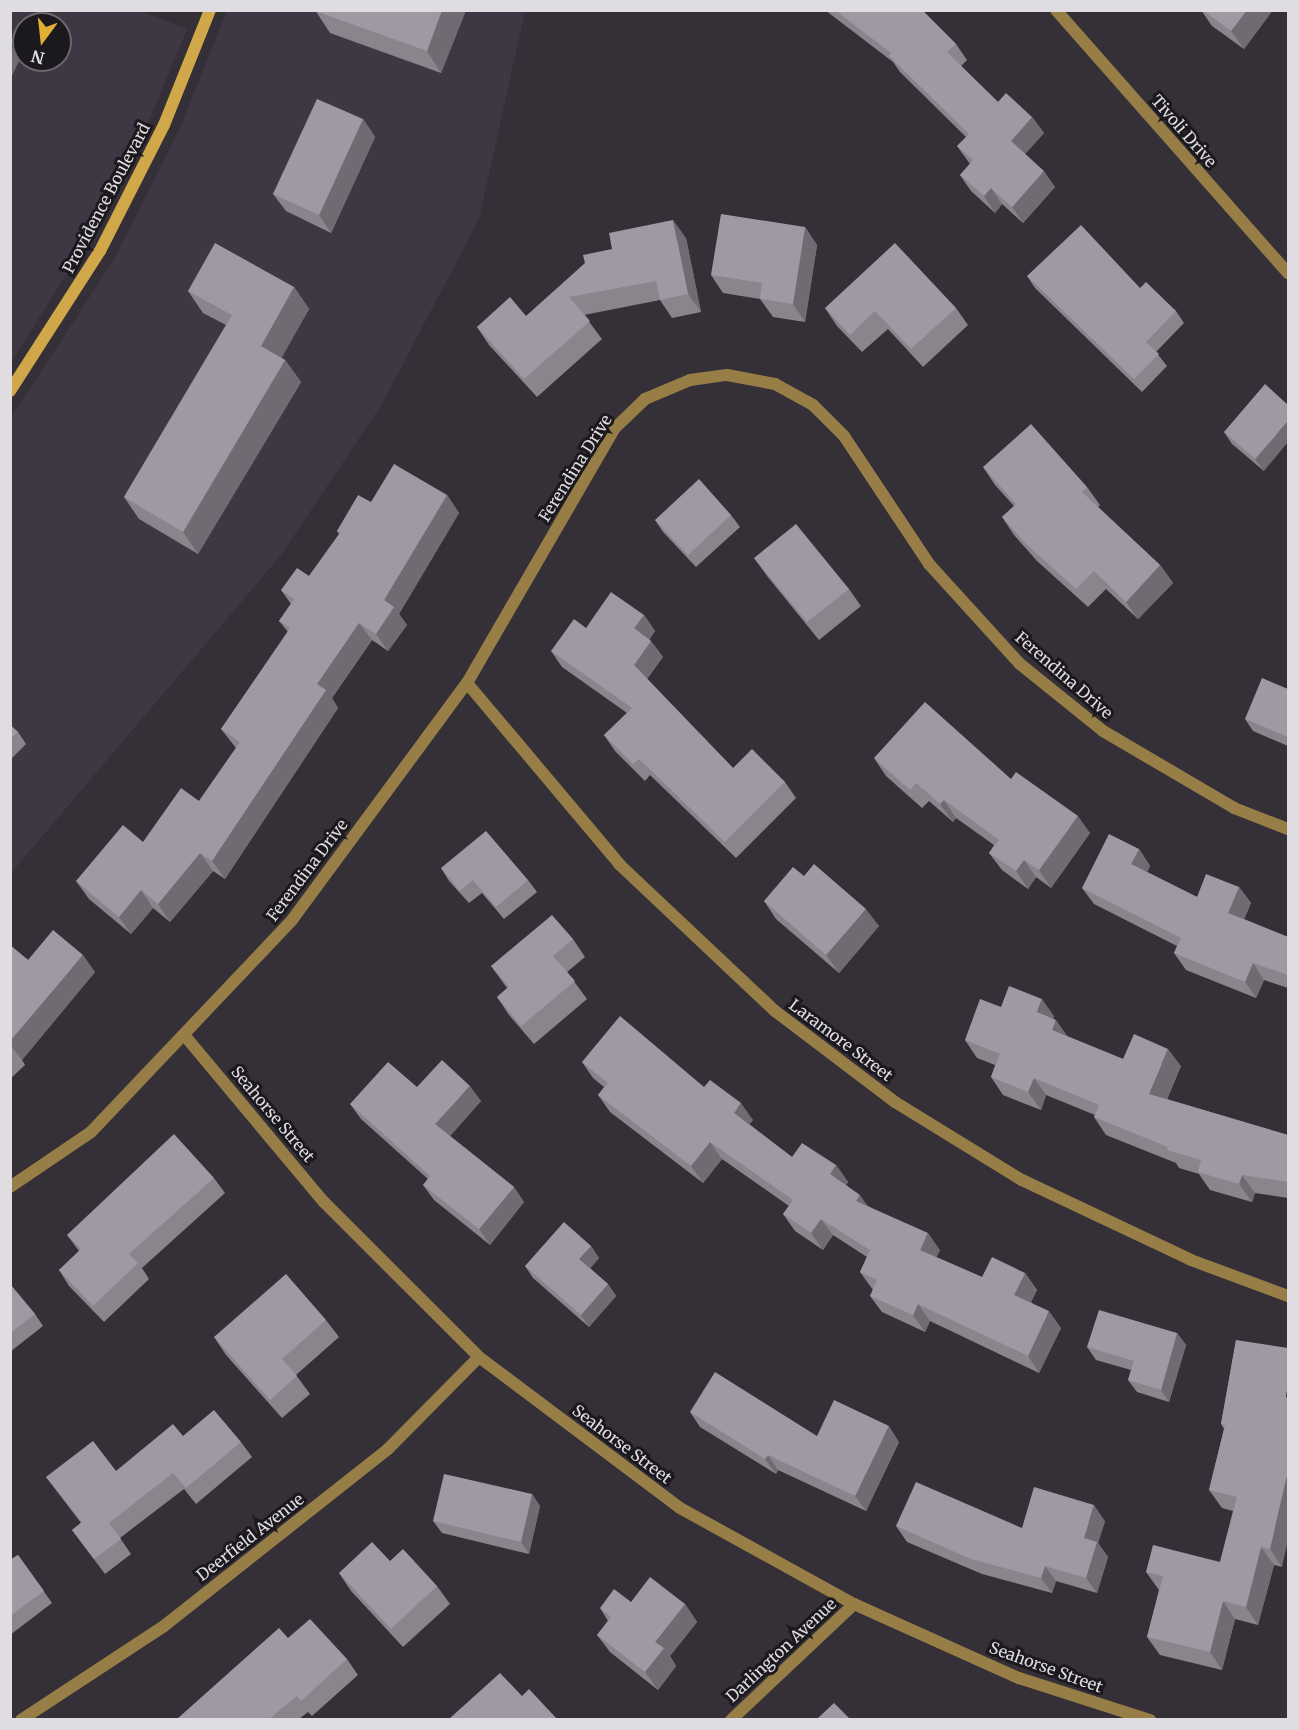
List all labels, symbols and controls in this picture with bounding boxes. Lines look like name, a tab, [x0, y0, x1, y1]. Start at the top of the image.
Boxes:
north arrow	[12, 12, 72, 72]
text: N	[29, 46, 47, 69]
street label: Tivoli Drive	[1147, 91, 1221, 171]
street label: Providence Boulevard	[58, 120, 154, 276]
street label: Ferendina Drive	[534, 411, 616, 525]
street label: Ferendina Drive	[1011, 628, 1117, 722]
street label: Ferendina Drive	[262, 815, 352, 925]
street label: Laramore Street	[786, 995, 896, 1085]
street label: Seahorse Street	[227, 1062, 319, 1166]
street label: Seahorse Street	[569, 1400, 675, 1488]
street label: Deerfield Avenue	[193, 1489, 307, 1585]
street label: Darlington Avenue	[722, 1594, 840, 1706]
street label: Seahorse Street	[987, 1638, 1105, 1696]

